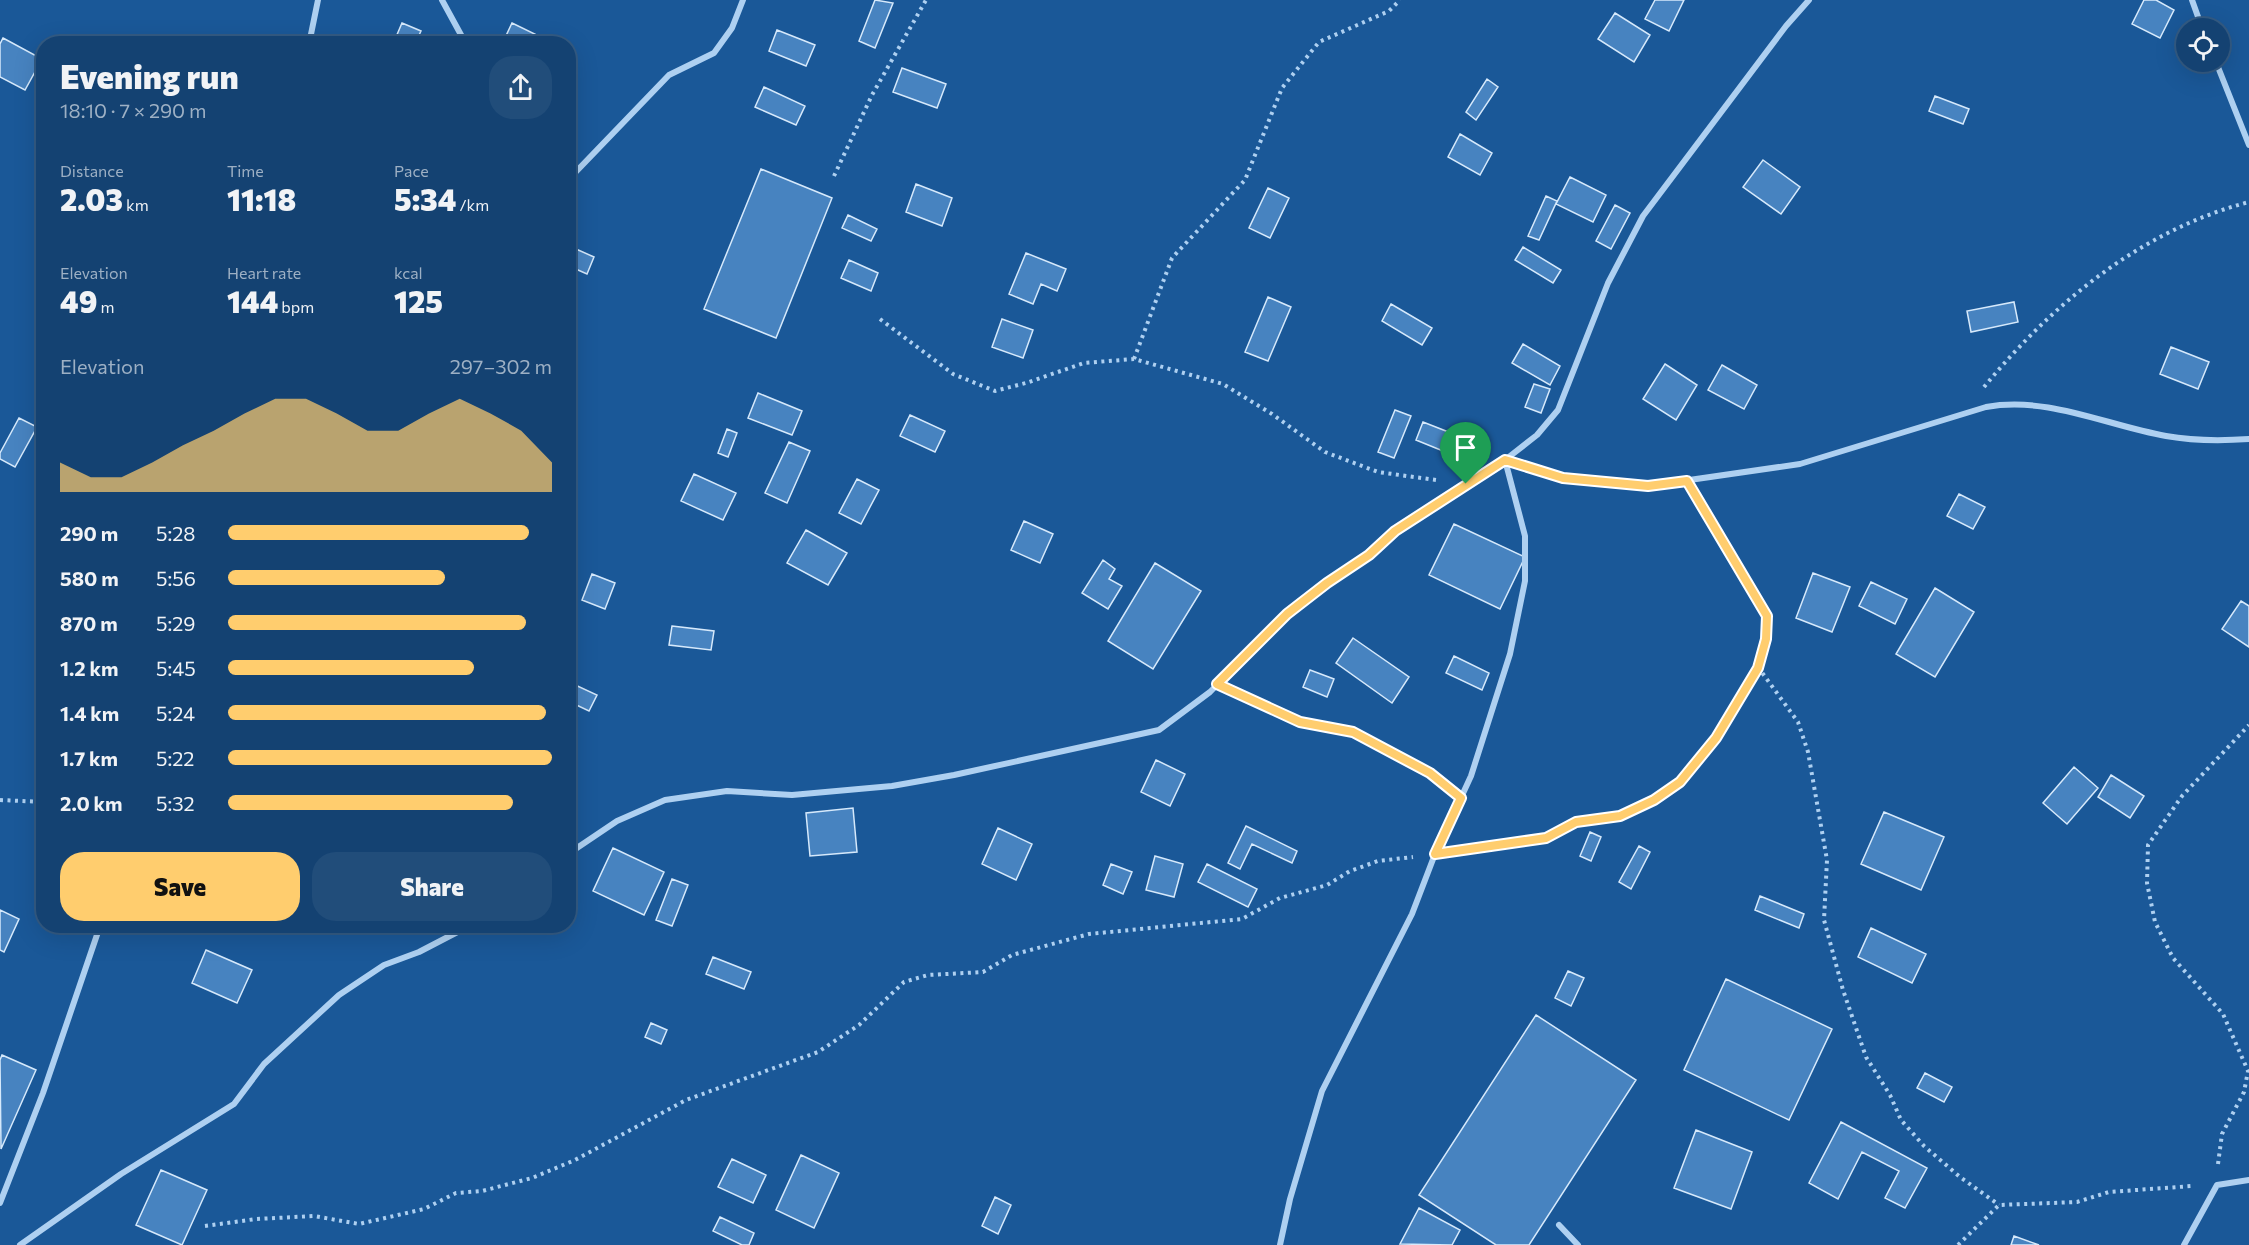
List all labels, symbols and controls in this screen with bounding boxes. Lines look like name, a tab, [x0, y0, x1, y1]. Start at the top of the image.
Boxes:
map controls	[2176, 18, 2230, 72]
button: locate	[2176, 18, 2230, 72]
text: Evening run	[60, 55, 239, 96]
button: share	[489, 56, 552, 119]
text: 18:10 · 7 × 290 m	[60, 98, 206, 122]
text: Distance	[60, 161, 124, 180]
text: Time	[227, 161, 264, 180]
text: Pace	[394, 161, 429, 180]
text: 2.03	[60, 180, 123, 217]
text: 11:18	[227, 180, 296, 217]
text: 5:34	[394, 180, 456, 217]
text: km	[123, 195, 149, 214]
text: /km	[456, 195, 489, 214]
text: Elevation	[60, 263, 128, 282]
text: Heart rate	[227, 263, 301, 282]
text: kcal	[394, 263, 423, 282]
text: 49	[60, 282, 97, 319]
text: 144	[227, 282, 278, 319]
text: 125	[394, 282, 443, 319]
text: m	[97, 297, 114, 316]
text: bpm	[278, 297, 314, 316]
text: Elevation	[60, 354, 145, 378]
text: 297–302 m	[450, 354, 552, 378]
pin	[1440, 422, 1491, 484]
icon: arrive	[1449, 431, 1482, 464]
text: 290 m	[60, 521, 118, 545]
text: 5:28	[156, 521, 195, 545]
text: 580 m	[60, 566, 119, 590]
text: 5:56	[156, 566, 196, 590]
text: 870 m	[60, 611, 118, 635]
text: 5:29	[156, 611, 195, 635]
text: 1.2 km	[60, 656, 118, 680]
text: 5:45	[156, 656, 196, 680]
text: 1.4 km	[60, 701, 119, 725]
text: 5:24	[156, 701, 195, 725]
text: 1.7 km	[60, 746, 118, 770]
text: 5:22	[156, 746, 194, 770]
text: 2.0 km	[60, 791, 122, 815]
text: 5:32	[156, 791, 195, 815]
button: Save	[60, 852, 300, 921]
button: Share	[312, 852, 552, 921]

